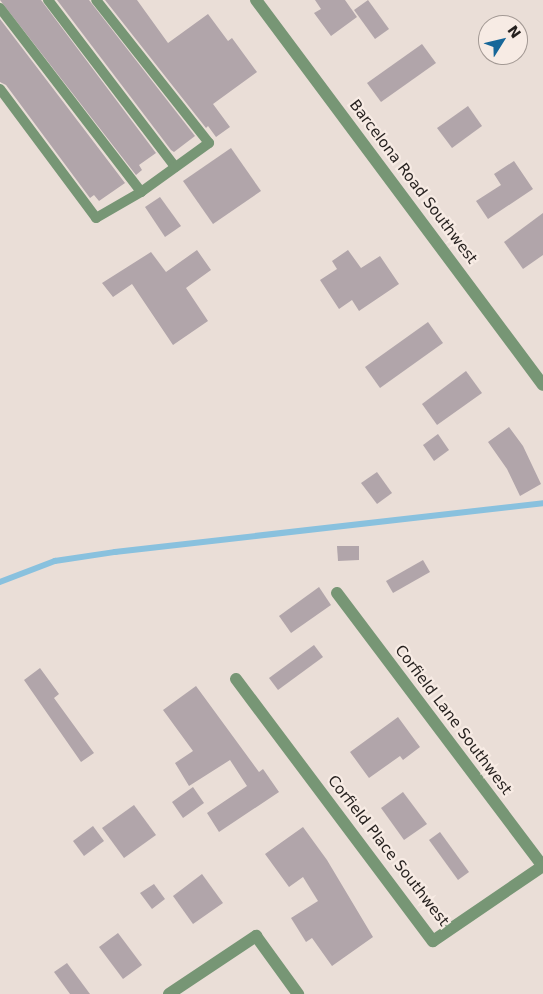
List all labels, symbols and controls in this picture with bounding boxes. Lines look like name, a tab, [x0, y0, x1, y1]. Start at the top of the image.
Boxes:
north arrow	[478, 15, 528, 65]
text: N	[504, 22, 524, 41]
street label: Barcelona Road Southwest	[345, 96, 481, 268]
street label: Corfield Lane Southwest	[391, 642, 515, 798]
street label: Corfield Place Southwest	[324, 772, 452, 930]

